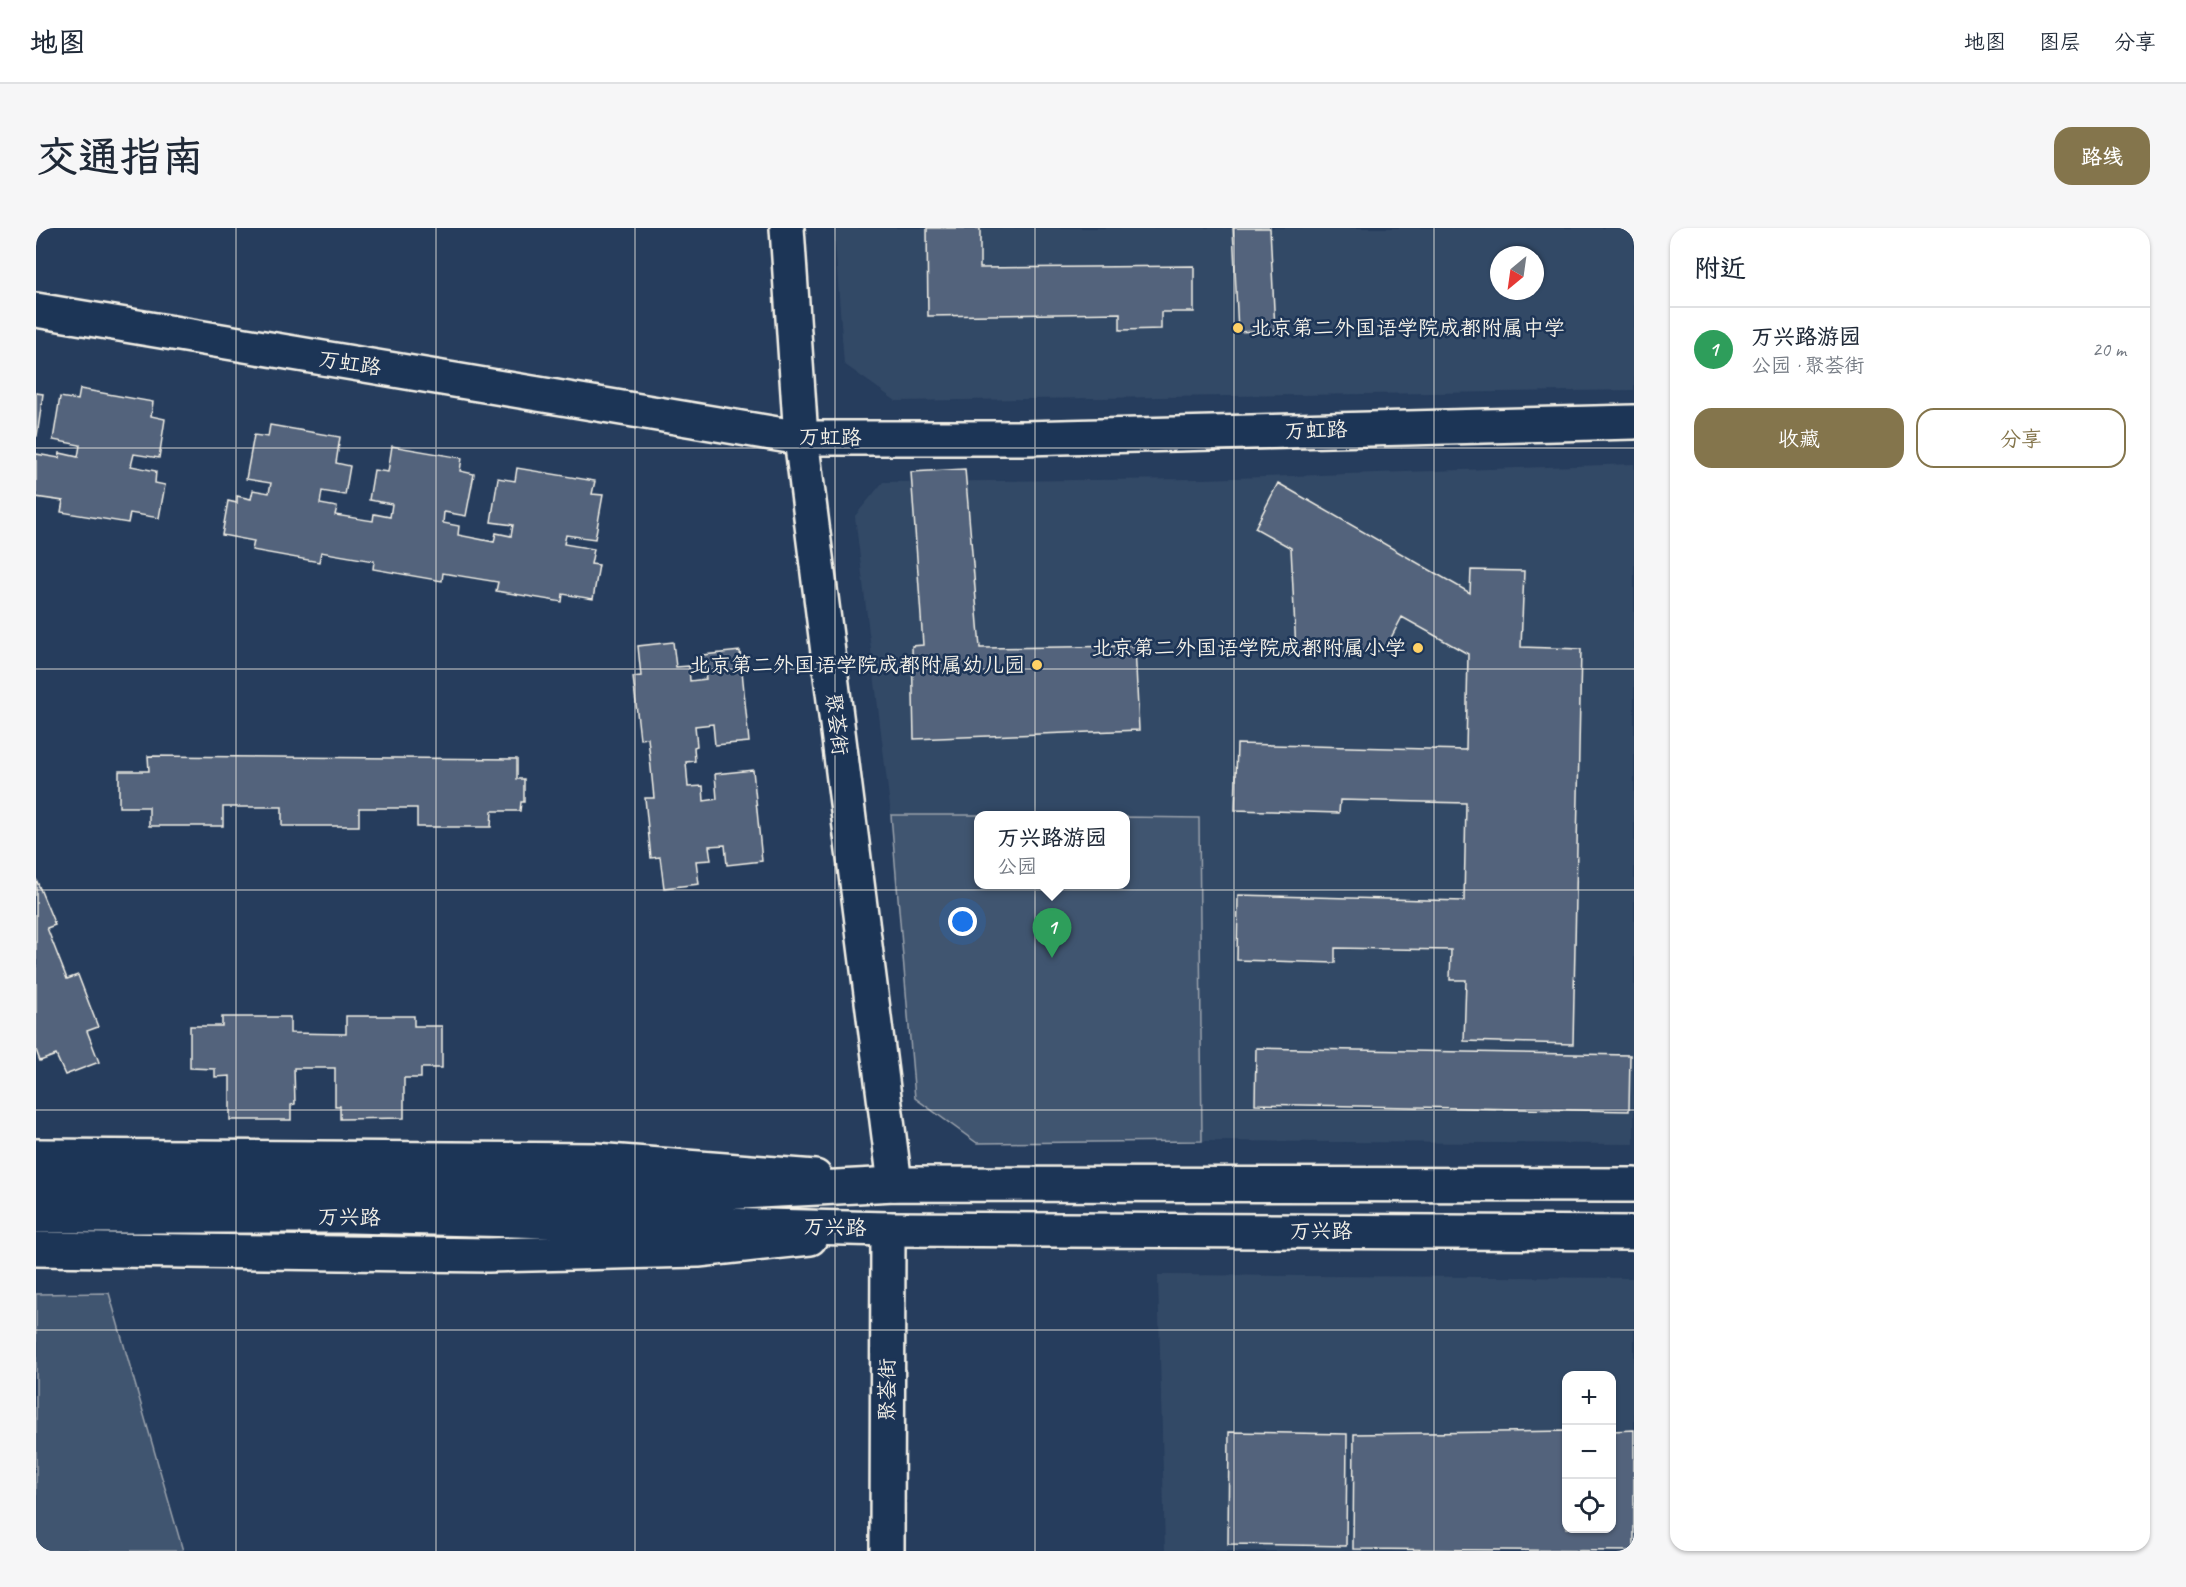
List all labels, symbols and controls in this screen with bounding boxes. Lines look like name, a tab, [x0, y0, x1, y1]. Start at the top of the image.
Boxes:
text: 地图	[30, 25, 86, 60]
text: 地图	[1964, 29, 2006, 55]
text: 图层	[2039, 29, 2081, 55]
text: 分享	[2114, 29, 2156, 55]
button: 路线	[2054, 127, 2150, 185]
text: 交通指南	[36, 131, 204, 184]
north arrow	[1490, 246, 1544, 300]
text: 附近	[1694, 252, 1746, 285]
place label: 北京第二外国语学院成都附属中学	[1250, 315, 1565, 341]
marker: 北京第二外国语学院成都附属中学	[1231, 321, 1245, 335]
text: 万兴路游园	[1751, 323, 1861, 351]
text: 1	[1709, 337, 1718, 362]
text: 20 m	[2092, 337, 2126, 362]
street label: 万虹路	[317, 345, 383, 381]
text: 公园 · 聚荟街	[1751, 353, 1864, 378]
button: 收藏	[1694, 408, 1904, 468]
button: 分享	[1916, 408, 2126, 468]
street label: 万虹路	[1284, 416, 1348, 444]
street label: 万虹路	[798, 423, 862, 451]
place label: 北京第二外国语学院成都附属小学	[1091, 635, 1406, 661]
marker: 北京第二外国语学院成都附属小学	[1411, 641, 1425, 655]
place label: 北京第二外国语学院成都附属幼儿园	[689, 652, 1025, 678]
marker: 北京第二外国语学院成都附属幼儿园	[1030, 658, 1044, 672]
street label: 聚荟街	[820, 691, 854, 757]
popup	[974, 811, 1130, 889]
text: 万兴路游园	[997, 824, 1107, 852]
text: 公园	[997, 854, 1037, 879]
your location	[948, 907, 977, 936]
pin: 1	[1032, 908, 1072, 958]
street label: 万兴路	[317, 1203, 381, 1231]
street label: 万兴路	[803, 1213, 867, 1241]
street label: 万兴路	[1290, 1218, 1353, 1244]
street label: 聚荟街	[874, 1359, 900, 1422]
map controls	[1562, 1371, 1616, 1533]
button: +	[1562, 1371, 1616, 1425]
button: −	[1562, 1425, 1616, 1479]
button: locate	[1562, 1479, 1616, 1533]

